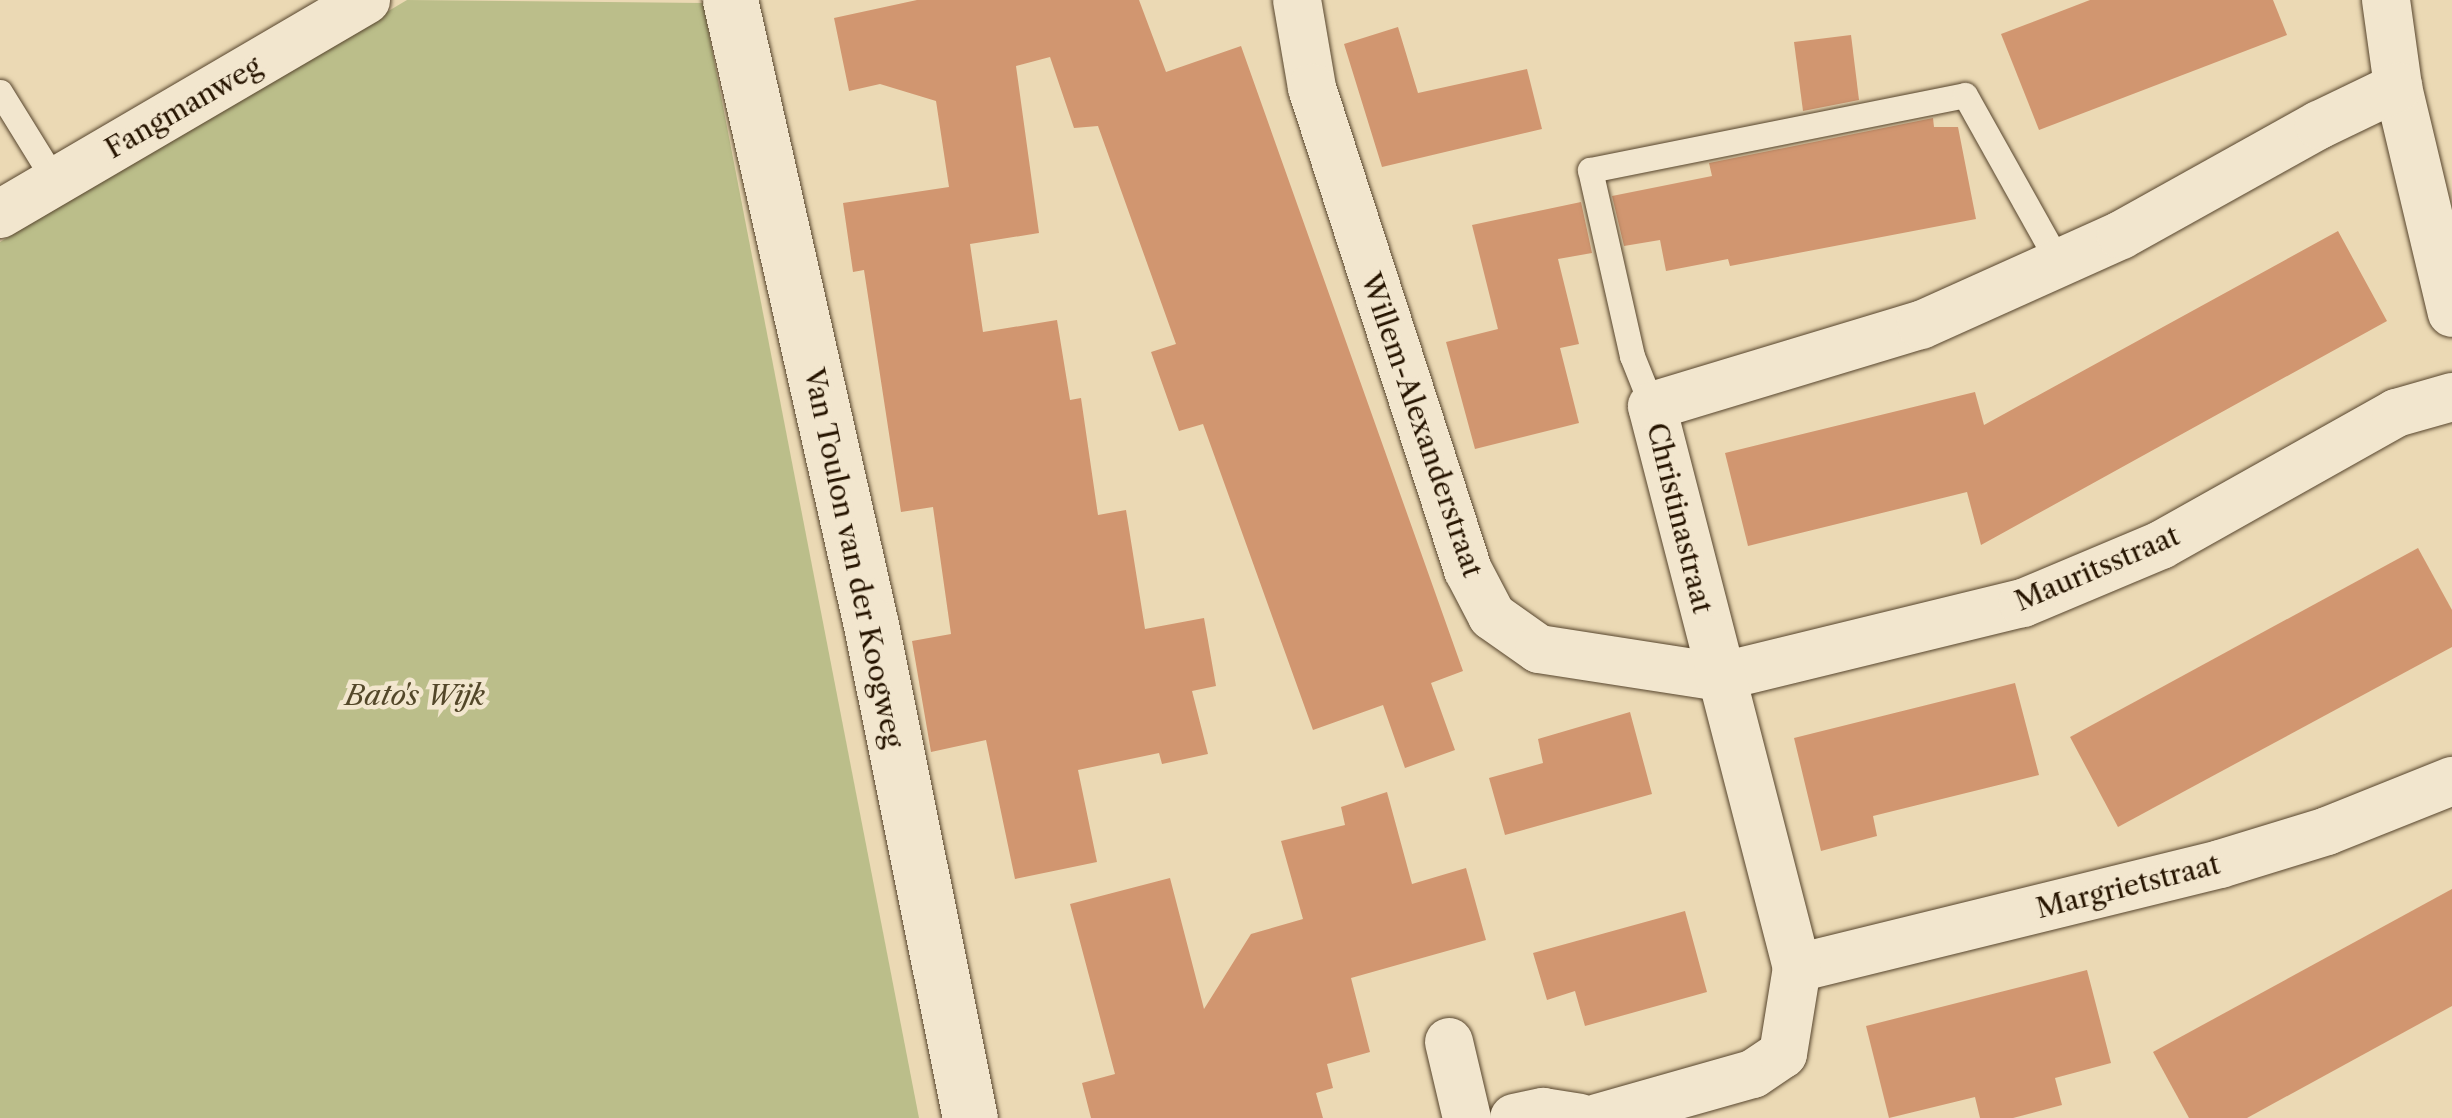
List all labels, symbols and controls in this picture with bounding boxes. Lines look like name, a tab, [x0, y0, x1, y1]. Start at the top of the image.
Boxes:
street label: Fangmanweg	[99, 49, 267, 165]
street label: Willem-Alexanderstraat	[1354, 268, 1490, 582]
street label: Van Toulon van der Koogweg	[797, 364, 911, 752]
street label: Christinastraat	[1640, 419, 1720, 617]
street label: Mauritsstraat	[2010, 518, 2184, 618]
park label: Bato's Wijk	[345, 678, 485, 712]
street label: Margrietstraat	[2033, 847, 2223, 925]

